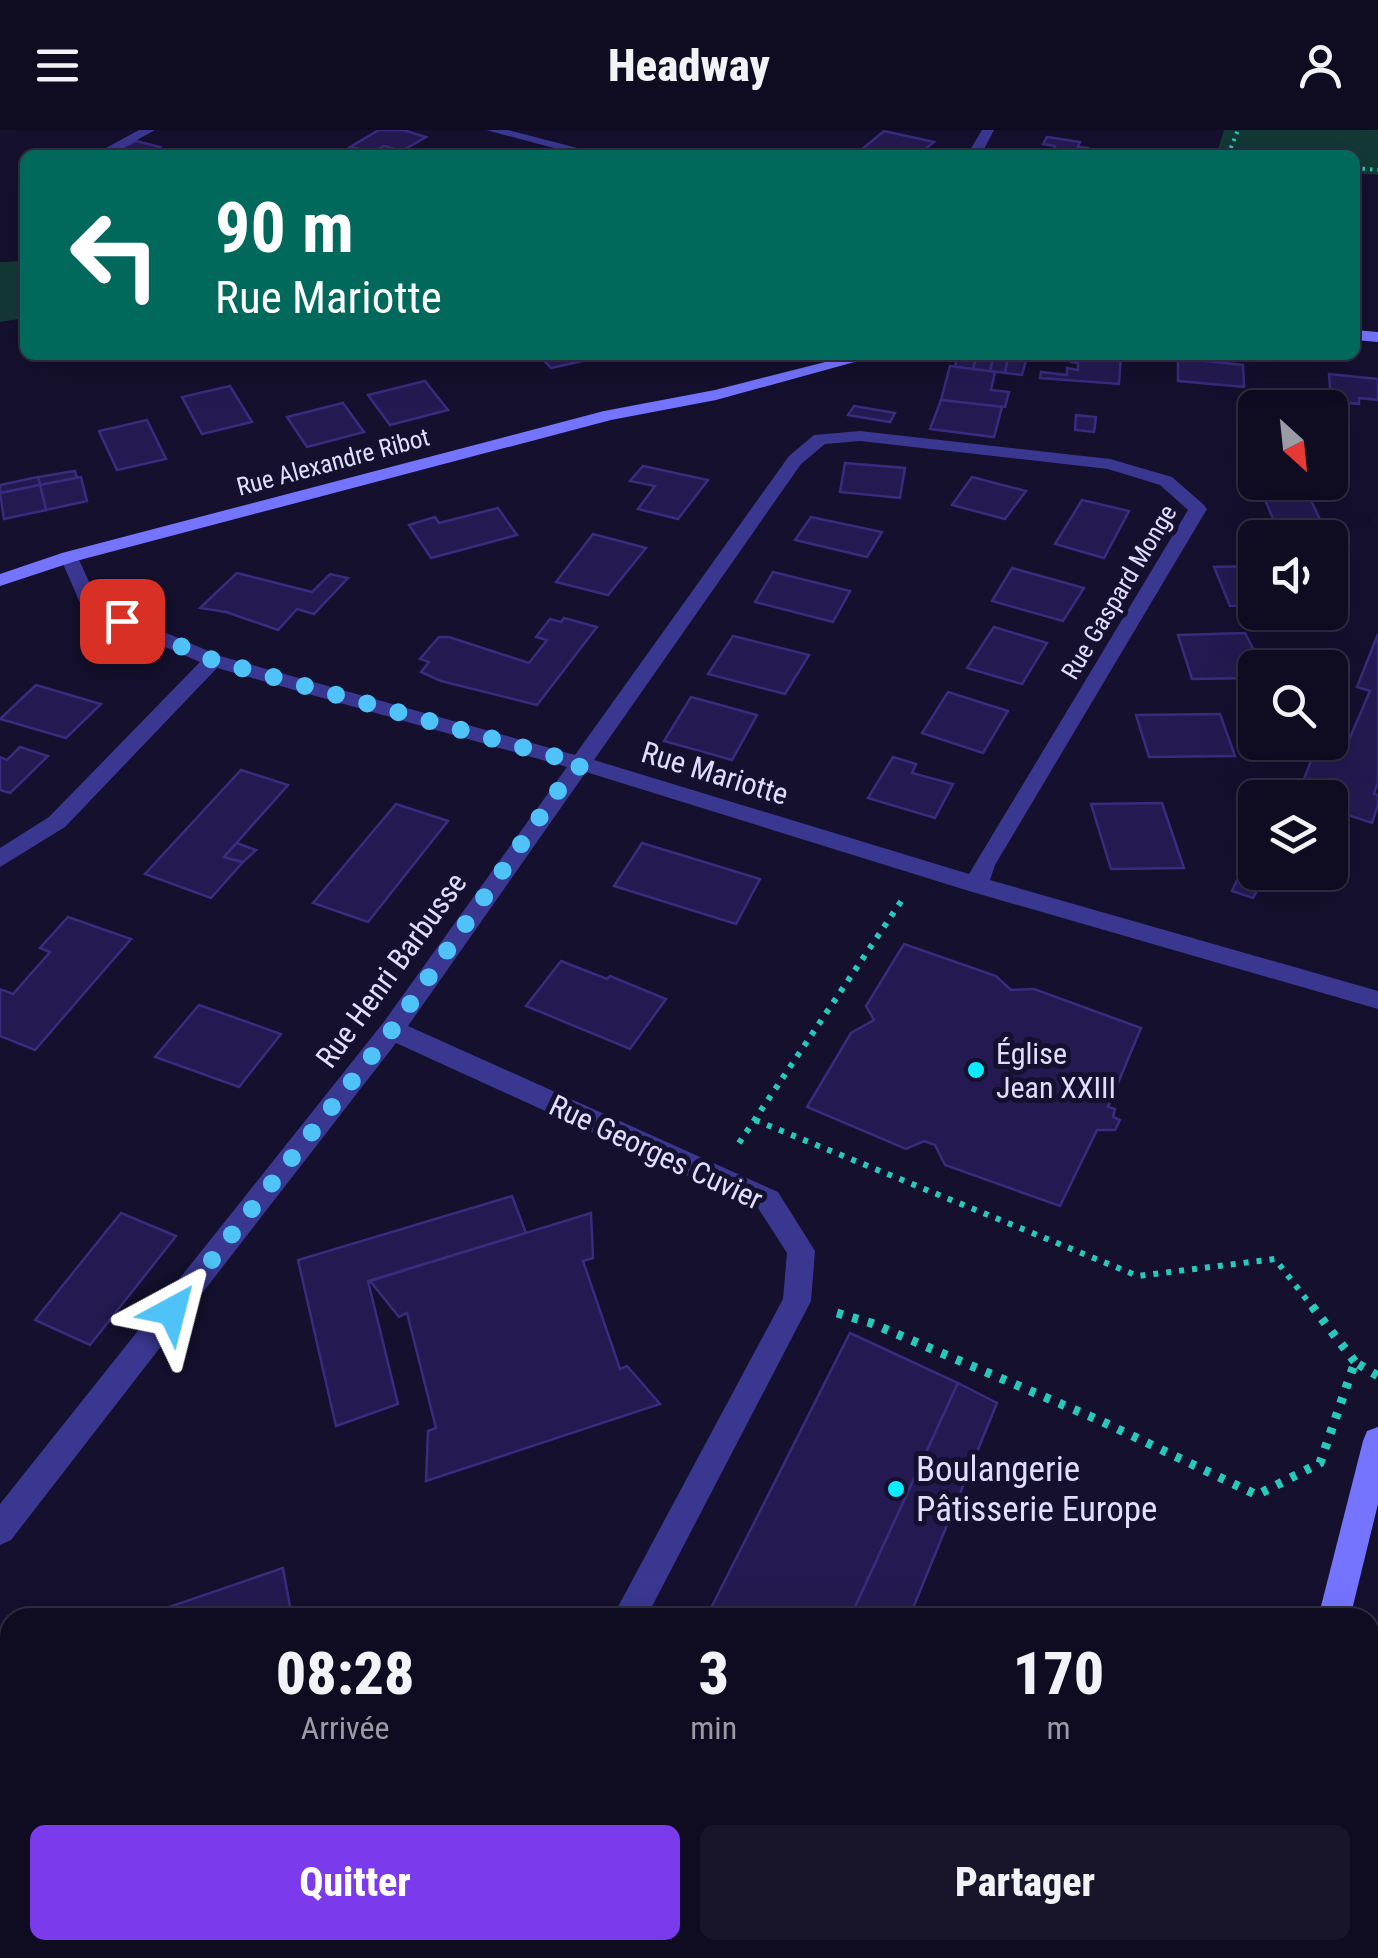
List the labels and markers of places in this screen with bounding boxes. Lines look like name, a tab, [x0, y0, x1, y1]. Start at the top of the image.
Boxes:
pin	[80, 579, 165, 664]
place label: Église Jean XXIII	[996, 1036, 1116, 1105]
marker: Église Jean XXIII	[965, 1059, 987, 1081]
place label: Boulangerie Pâtisserie Europe	[916, 1449, 1157, 1530]
marker: Boulangerie Pâtisserie Europe	[885, 1478, 907, 1500]

